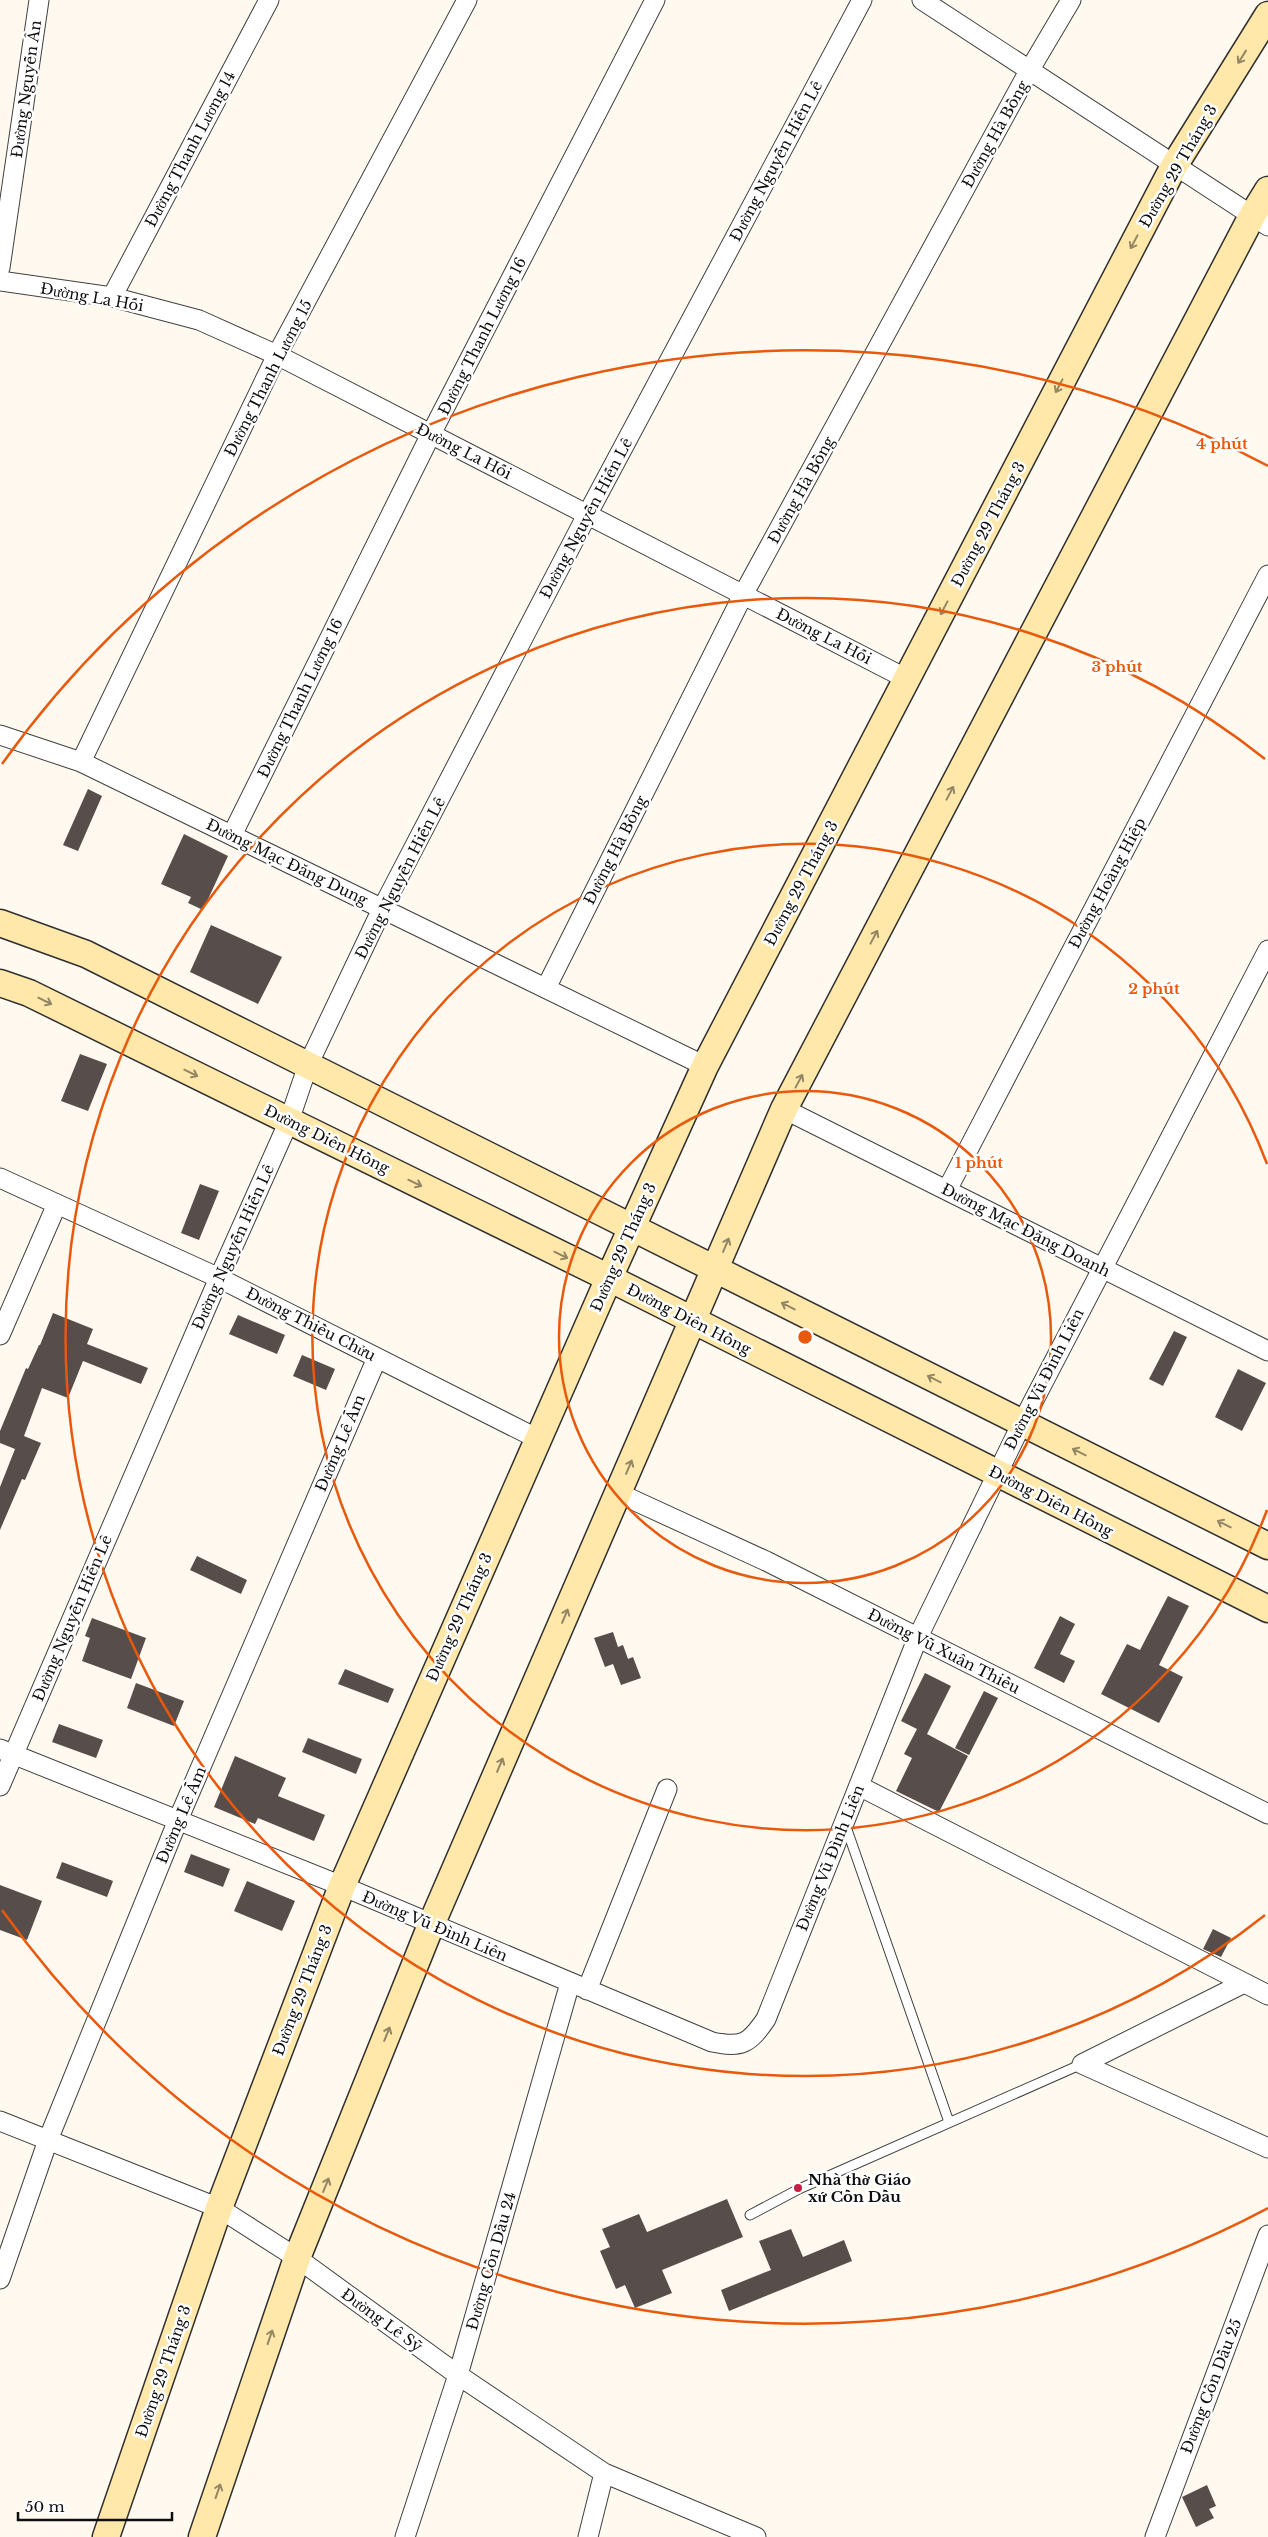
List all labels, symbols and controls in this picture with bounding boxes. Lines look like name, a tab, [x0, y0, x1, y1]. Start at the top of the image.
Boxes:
street label: Đường Nguyễn Ân	[7, 19, 45, 159]
one-way arrow	[1237, 49, 1247, 63]
street label: Đường Thanh Lương 14	[141, 68, 239, 230]
street label: Đường Hà Bồng	[958, 76, 1033, 191]
street label: Đường Nguyễn Hiến Lê	[726, 77, 826, 245]
street label: Đường 29 Tháng 3	[1135, 101, 1221, 231]
one-way arrow	[1129, 235, 1139, 250]
street label: Đường Thanh Lương 16	[434, 254, 530, 418]
street label: Đường La Hối	[39, 279, 145, 315]
street label: Đường Thanh Lương 15	[220, 296, 316, 460]
one-way arrow	[1054, 379, 1064, 394]
street label: Đường La Hối	[413, 419, 515, 483]
street label: Đường Hà Bồng	[764, 432, 839, 547]
street label: Đường Nguyễn Hiến Lê	[536, 434, 636, 602]
text: 4 phút	[1196, 434, 1248, 453]
street label: Đường 29 Tháng 3	[947, 458, 1029, 590]
one-way arrow	[939, 600, 948, 615]
street label: Đường La Hối	[773, 604, 875, 668]
street label: Đường Thanh Lương 16	[253, 615, 347, 781]
text: 3 phút	[1091, 657, 1143, 676]
one-way arrow	[946, 786, 955, 801]
street label: Đường Hà Bồng	[579, 791, 651, 908]
street label: Đường Nguyễn Hiến Lê	[351, 794, 449, 962]
street label: Đường Hoàng Hiệp	[1064, 814, 1150, 952]
street label: Đường Mạc Đăng Dung	[203, 815, 372, 910]
street label: Đường 29 Tháng 3	[760, 817, 842, 949]
one-way arrow	[870, 930, 879, 945]
text: 2 phút	[1128, 979, 1180, 998]
one-way arrow	[37, 997, 52, 1006]
one-way arrow	[183, 1069, 198, 1078]
one-way arrow	[795, 1074, 804, 1089]
street label: Đường Diên Hồng	[261, 1100, 394, 1178]
text: 1 phút	[955, 1153, 1003, 1172]
street label: Đường Nguyễn Hiến Lê	[188, 1161, 278, 1333]
one-way arrow	[408, 1178, 423, 1188]
street label: Đường Mạc Đăng Doanh	[939, 1179, 1113, 1281]
street label: Đường 29 Tháng 3	[586, 1180, 660, 1314]
one-way arrow	[721, 1238, 731, 1253]
one-way arrow	[553, 1251, 568, 1260]
street label: Đường Diên Hồng	[624, 1279, 755, 1359]
street label: Đường Thiều Chửu	[243, 1283, 379, 1365]
one-way arrow	[781, 1301, 796, 1311]
street label: Đường Vũ Đình Liên	[1000, 1305, 1088, 1453]
centre of rings	[796, 1328, 814, 1346]
one-way arrow	[927, 1374, 942, 1383]
street label: Đường Lê Ấm	[311, 1392, 369, 1494]
one-way arrow	[1072, 1447, 1087, 1456]
one-way arrow	[625, 1460, 635, 1475]
street label: Đường Diên Hồng	[986, 1461, 1117, 1541]
one-way arrow	[1217, 1519, 1232, 1529]
street label: Đường Nguyễn Hiến Lê	[28, 1532, 116, 1704]
street label: Đường 29 Tháng 3	[422, 1550, 496, 1684]
street label: Đường Vũ Xuân Thiều	[865, 1604, 1023, 1698]
one-way arrow	[560, 1609, 570, 1624]
one-way arrow	[496, 1758, 506, 1773]
street label: Đường Lê Ấm	[152, 1764, 210, 1866]
street label: Đường Vũ Đình Liên	[792, 1782, 868, 1934]
street label: Đường Vũ Đình Liên	[360, 1887, 510, 1965]
street label: Đường 29 Tháng 3	[268, 1922, 336, 2058]
one-way arrow	[383, 2027, 393, 2042]
place label: Nhà thờ Giáo xứ Cồn Dầu	[808, 2170, 911, 2206]
one-way arrow	[323, 2177, 332, 2192]
marker: Nhà thờ Giáo xứ Cồn Dầu	[792, 2182, 804, 2194]
street label: Đường Cồn Dầu 24	[462, 2190, 520, 2332]
street label: Đường Lê Sỹ	[338, 2284, 427, 2356]
street label: Đường 29 Tháng 3	[131, 2302, 195, 2440]
street label: Đường Cồn Dầu 25	[1177, 2316, 1245, 2456]
one-way arrow	[266, 2330, 275, 2345]
one-way arrow	[214, 2484, 223, 2499]
scale bar	[18, 2490, 171, 2522]
text: 50 m	[25, 2497, 65, 2516]

